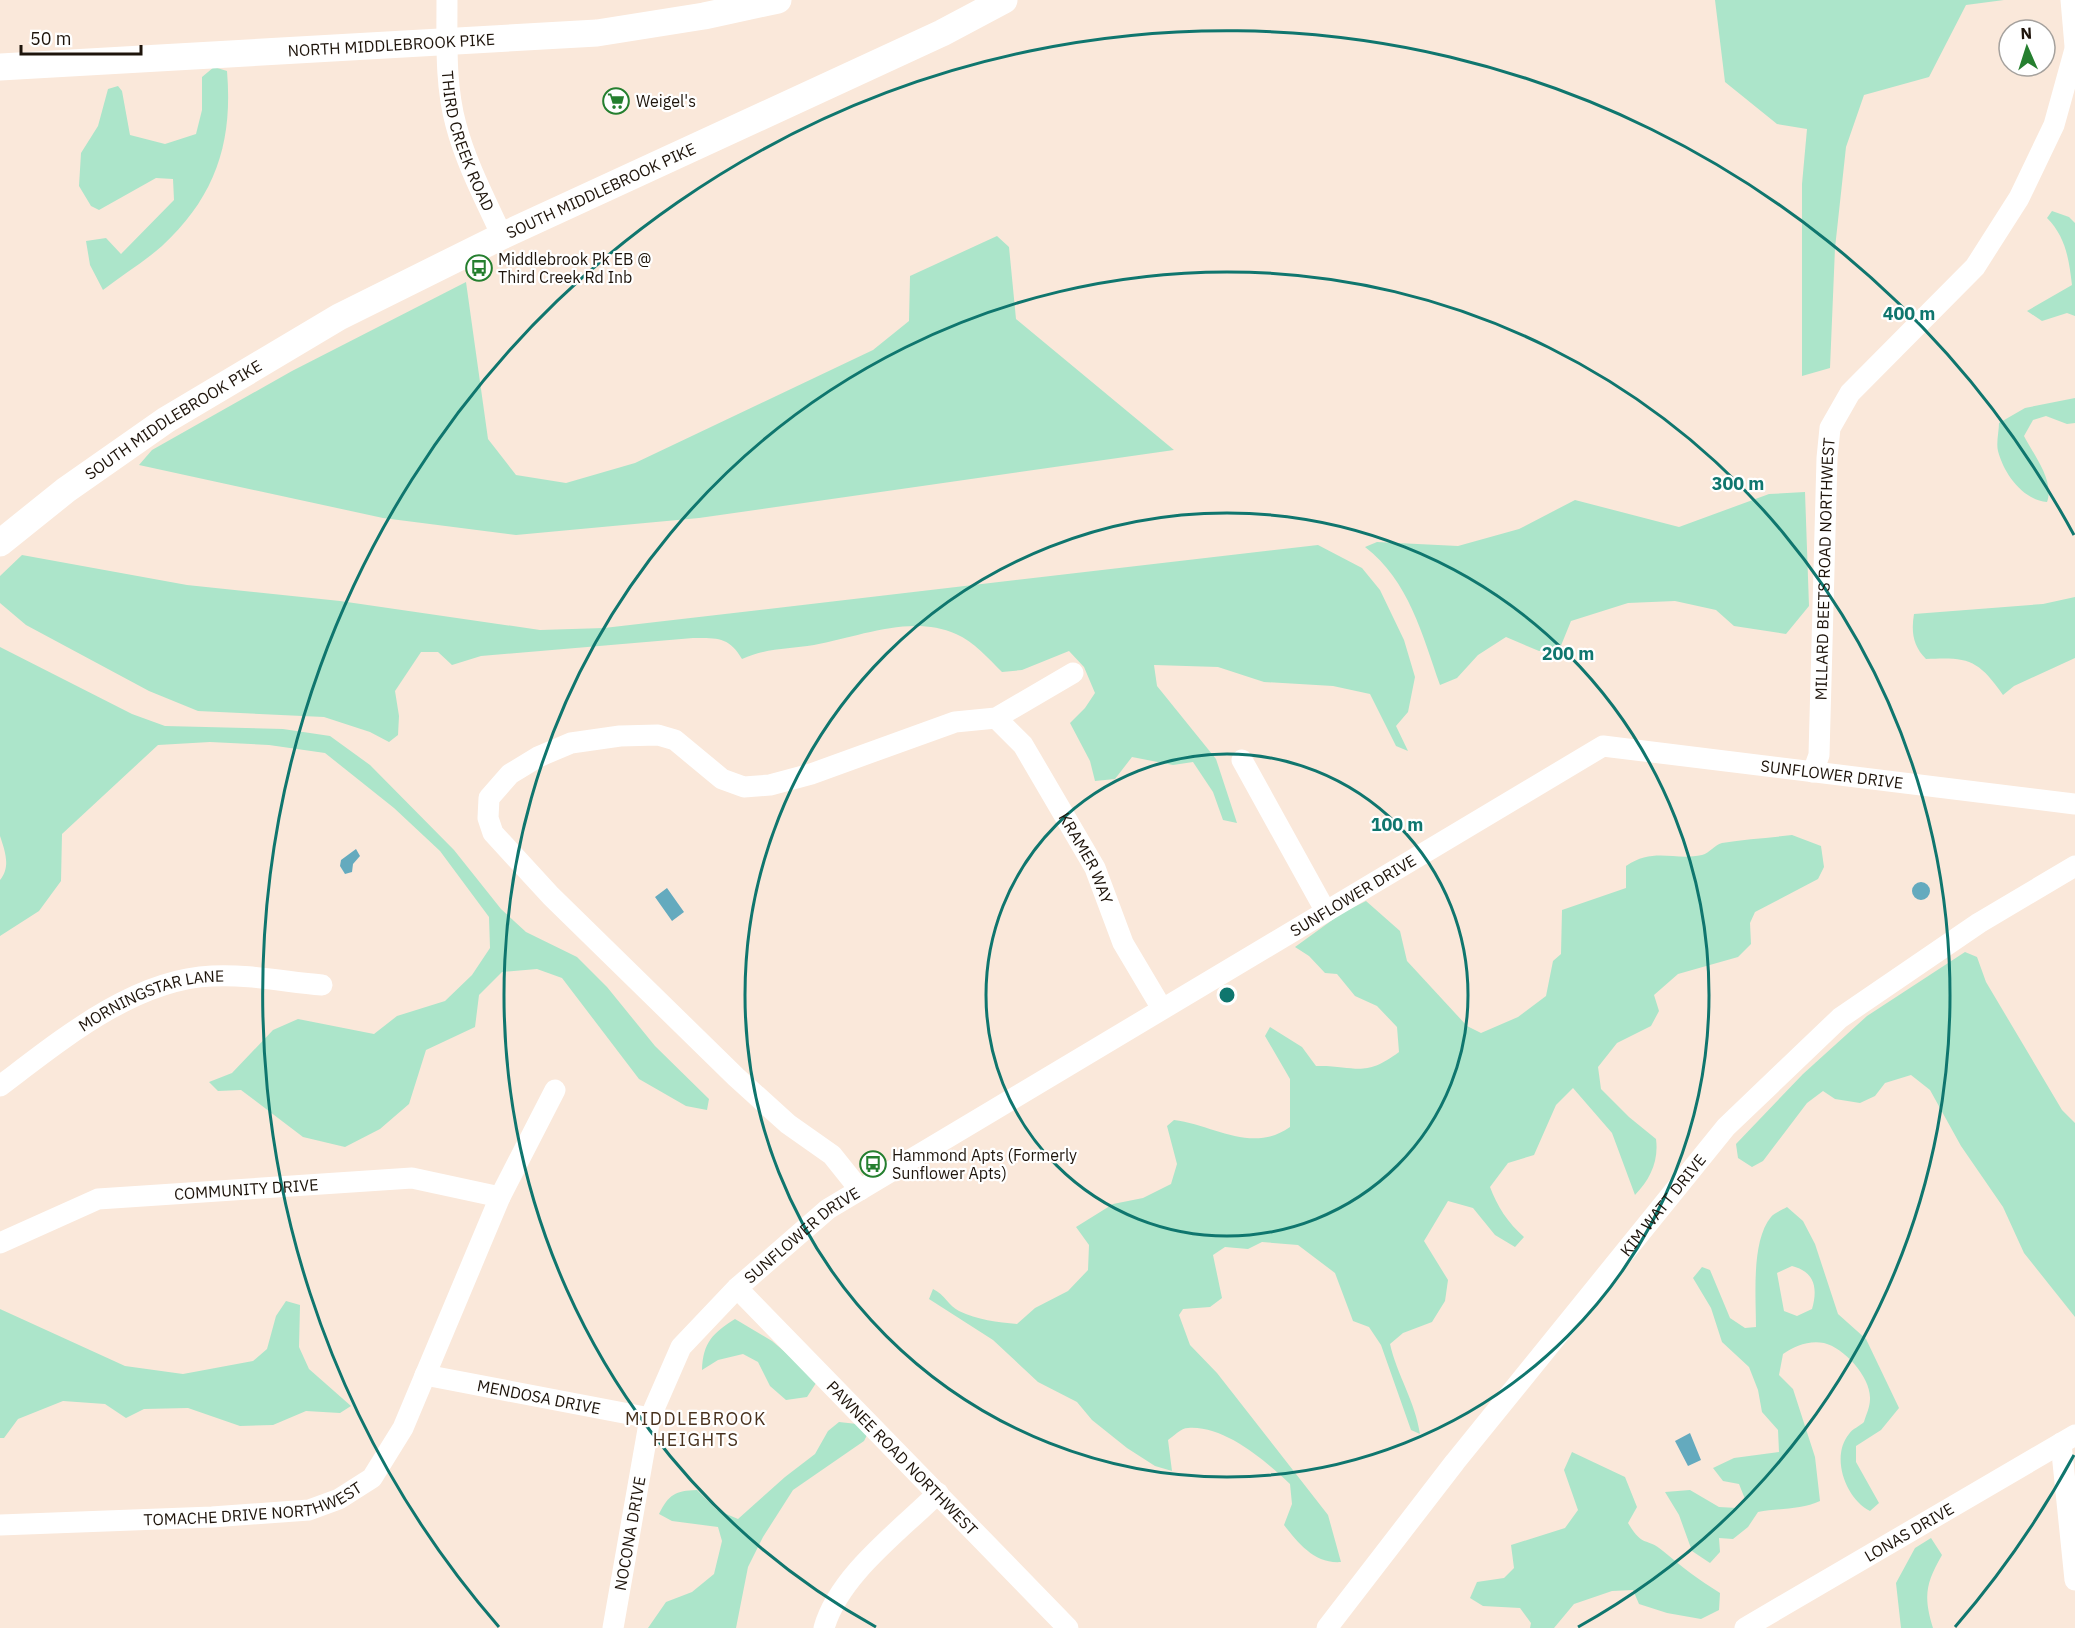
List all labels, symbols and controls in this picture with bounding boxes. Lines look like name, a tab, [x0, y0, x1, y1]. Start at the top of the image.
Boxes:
scale bar	[21, 18, 141, 56]
north arrow	[1997, 18, 2057, 78]
text: N	[2020, 23, 2033, 43]
text: 50 m	[30, 27, 72, 50]
street label: NORTH MIDDLEBROOK PIKE	[287, 29, 496, 61]
street label: THIRD CREEK ROAD	[438, 70, 499, 214]
supermarket icon: Weigel's	[601, 86, 631, 116]
place label: Weigel's	[636, 91, 696, 111]
street label: SOUTH MIDDLEBROOK PIKE	[503, 138, 699, 243]
place label: Middlebrook Pk EB @ Third Creek Rd Inb	[498, 249, 652, 287]
bus stop icon: Middlebrook Pk EB @ Third Creek Rd Inb	[464, 253, 494, 283]
text: 400 m	[1883, 302, 1935, 325]
street label: SOUTH MIDDLEBROOK PIKE	[81, 355, 265, 484]
street label: MILLARD BEETS ROAD NORTHWEST	[1810, 437, 1839, 701]
text: 300 m	[1712, 472, 1764, 495]
text: 200 m	[1542, 642, 1594, 665]
street label: SUNFLOWER DRIVE	[1760, 755, 1904, 793]
street label: KRAMER WAY	[1055, 809, 1118, 907]
text: 100 m	[1371, 813, 1423, 836]
street label: SUNFLOWER DRIVE	[1286, 850, 1420, 941]
street label: MORNINGSTAR LANE	[75, 966, 224, 1036]
centre of rings	[1217, 985, 1237, 1005]
place label: Hammond Apts (Formerly Sunflower Apts)	[892, 1145, 1077, 1183]
bus stop icon: Hammond Apts (Formerly Sunflower Apts)	[858, 1149, 888, 1179]
street label: KIM WATT DRIVE	[1615, 1150, 1710, 1260]
street label: COMMUNITY DRIVE	[173, 1174, 319, 1204]
street label: SUNFLOWER DRIVE	[740, 1182, 863, 1288]
street label: MENDOSA DRIVE	[475, 1375, 602, 1418]
street label: PAWNEE ROAD NORTHWEST	[823, 1376, 982, 1539]
district label: MIDDLEBROOK HEIGHTS	[625, 1407, 767, 1451]
street label: NOCONA DRIVE	[610, 1475, 650, 1592]
street label: TOMACHE DRIVE NORTHWEST	[143, 1477, 365, 1530]
street label: LONAS DRIVE	[1861, 1498, 1957, 1566]

